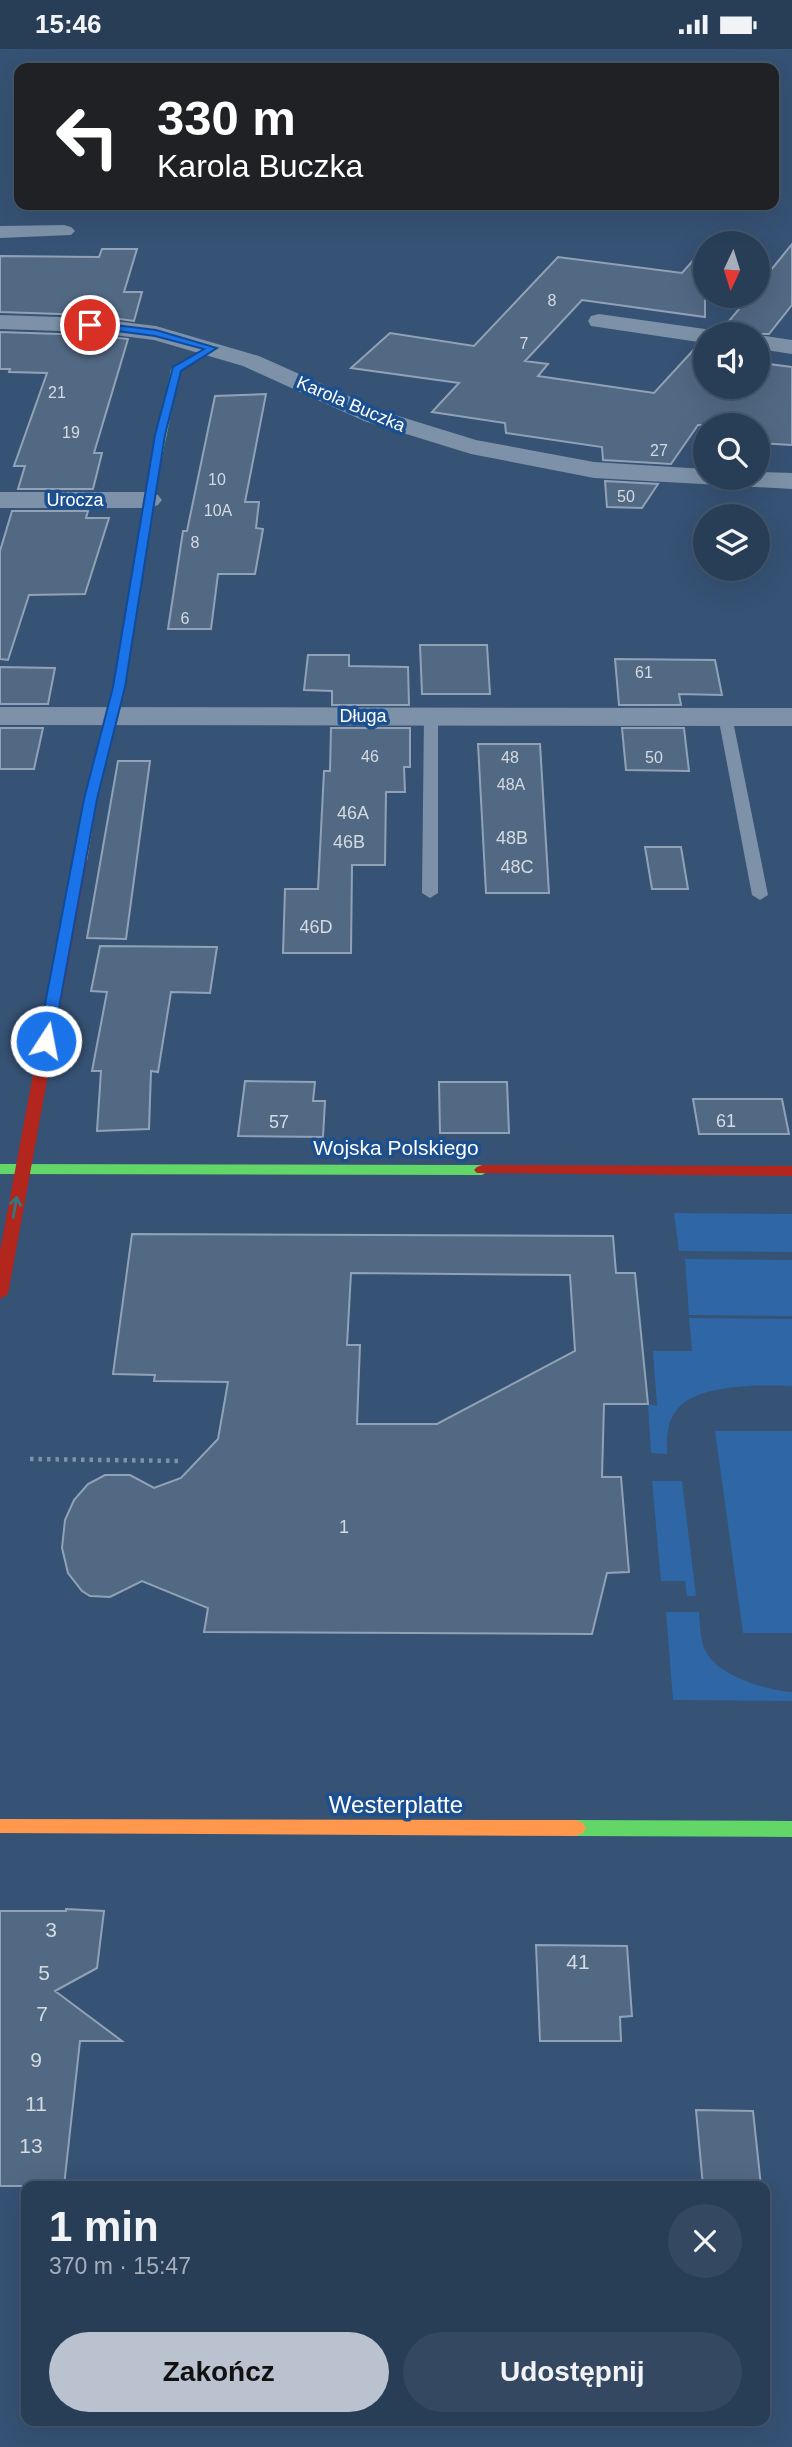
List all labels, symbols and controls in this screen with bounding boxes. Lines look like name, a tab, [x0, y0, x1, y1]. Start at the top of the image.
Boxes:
text: 15:46	[35, 9, 102, 39]
icon: left	[42, 91, 133, 182]
text: 330 m	[157, 91, 296, 145]
text: Karola Buczka	[157, 148, 363, 184]
north arrow	[693, 231, 770, 308]
map controls	[693, 231, 770, 581]
house number: 8	[548, 292, 557, 309]
pin	[60, 295, 120, 355]
icon: arrive	[71, 306, 109, 344]
button: sound	[693, 322, 770, 399]
house number: 7	[520, 335, 529, 352]
street label: Karola Buczka	[294, 372, 409, 436]
house number: 21	[48, 384, 66, 401]
button: search	[693, 413, 770, 490]
house number: 19	[62, 424, 80, 441]
house number: 27	[650, 442, 668, 459]
house number: 10	[208, 471, 226, 488]
house number: 50	[617, 488, 635, 505]
street label: Urocza	[46, 490, 104, 510]
house number: 10A	[204, 502, 233, 519]
button: layers	[693, 504, 770, 581]
house number: 8	[191, 534, 200, 551]
house number: 6	[181, 610, 190, 627]
house number: 61	[635, 664, 653, 681]
street label: Długa	[339, 706, 388, 726]
house number: 46	[361, 748, 379, 765]
house number: 48	[501, 749, 519, 766]
house number: 50	[645, 749, 663, 766]
house number: 48A	[497, 776, 526, 793]
house number: 46A	[337, 803, 369, 823]
house number: 48B	[496, 828, 528, 848]
house number: 46B	[333, 832, 365, 852]
house number: 48C	[500, 857, 534, 877]
house number: 46D	[299, 917, 333, 937]
position arrow	[9, 1004, 83, 1078]
house number: 61	[716, 1111, 736, 1131]
house number: 57	[269, 1112, 289, 1132]
street label: Wojska Polskiego	[313, 1136, 479, 1159]
one-way arrow	[9, 1196, 22, 1219]
house number: 1	[339, 1517, 349, 1537]
street label: Westerplatte	[329, 1791, 463, 1818]
house number: 3	[45, 1918, 57, 1941]
house number: 41	[566, 1950, 590, 1973]
house number: 5	[38, 1961, 50, 1984]
house number: 7	[36, 2002, 48, 2025]
house number: 9	[30, 2048, 42, 2071]
house number: 11	[25, 2092, 47, 2115]
house number: 13	[19, 2134, 43, 2157]
text: 1 min	[49, 2203, 159, 2250]
button: close	[668, 2204, 742, 2278]
text: 370 m · 15:47	[49, 2253, 191, 2279]
button: Zakończ	[49, 2332, 389, 2412]
button: Udostępnij	[403, 2332, 742, 2412]

